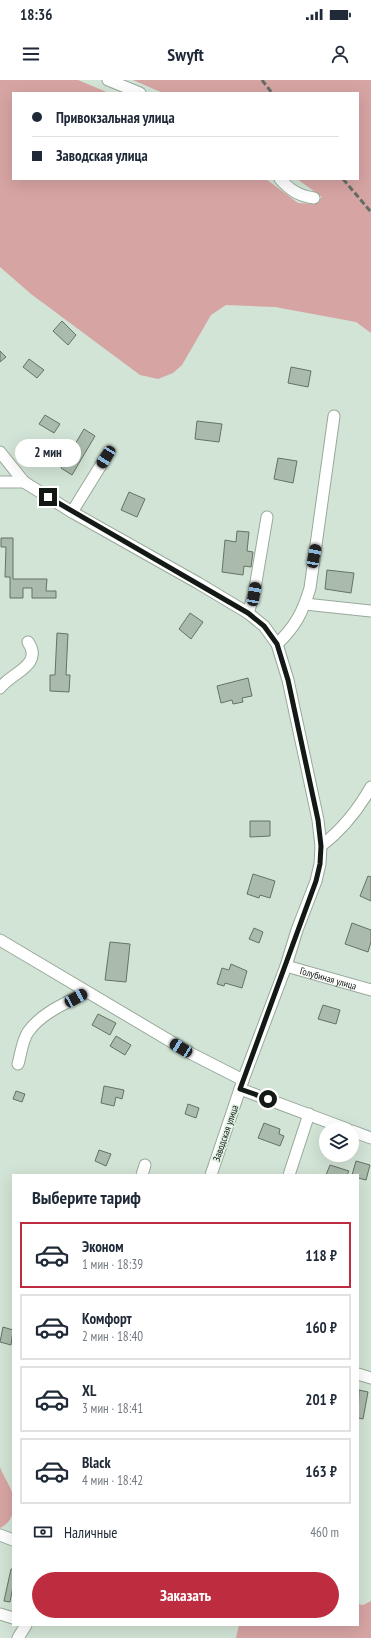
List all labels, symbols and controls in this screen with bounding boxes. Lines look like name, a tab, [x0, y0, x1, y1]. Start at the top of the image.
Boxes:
text: 18:36	[20, 5, 52, 24]
icon: menu	[20, 43, 42, 65]
text: Swyft	[167, 43, 204, 66]
icon: person	[329, 43, 351, 65]
text: Привокзальная улица	[56, 108, 175, 127]
text: Заводская улица	[56, 146, 148, 165]
callout: 2 мин	[15, 439, 81, 467]
text: 2 мин	[34, 444, 62, 461]
car	[95, 444, 117, 470]
route end	[39, 488, 57, 506]
car	[306, 543, 322, 569]
car	[246, 581, 262, 607]
street label: Голубиная улица	[298, 964, 358, 993]
car	[63, 987, 89, 1009]
car	[168, 1037, 194, 1059]
route start	[259, 1090, 277, 1108]
street label: Заводская улица	[210, 1103, 241, 1163]
map controls	[319, 1122, 359, 1162]
button: layers	[319, 1122, 359, 1162]
text: Выберите тариф	[32, 1186, 141, 1209]
icon: car	[34, 1237, 70, 1273]
text: Эконом	[82, 1237, 123, 1256]
text: 118 ₽	[305, 1246, 337, 1265]
text: 1 мин · 18:39	[82, 1256, 143, 1273]
icon: car	[34, 1309, 70, 1345]
text: Комфорт	[82, 1309, 132, 1328]
text: 160 ₽	[305, 1318, 337, 1337]
text: 2 мин · 18:40	[82, 1328, 143, 1345]
icon: car	[34, 1381, 70, 1417]
text: XL	[82, 1381, 96, 1400]
text: 201 ₽	[305, 1390, 337, 1409]
text: 3 мин · 18:41	[82, 1400, 143, 1417]
icon: car	[34, 1453, 70, 1489]
text: Black	[82, 1453, 111, 1472]
text: 163 ₽	[305, 1462, 337, 1481]
text: 4 мин · 18:42	[82, 1472, 143, 1489]
icon: cash	[32, 1521, 54, 1543]
text: Наличные	[64, 1523, 117, 1542]
text: 460 m	[310, 1524, 339, 1541]
button: Заказать	[32, 1572, 339, 1618]

